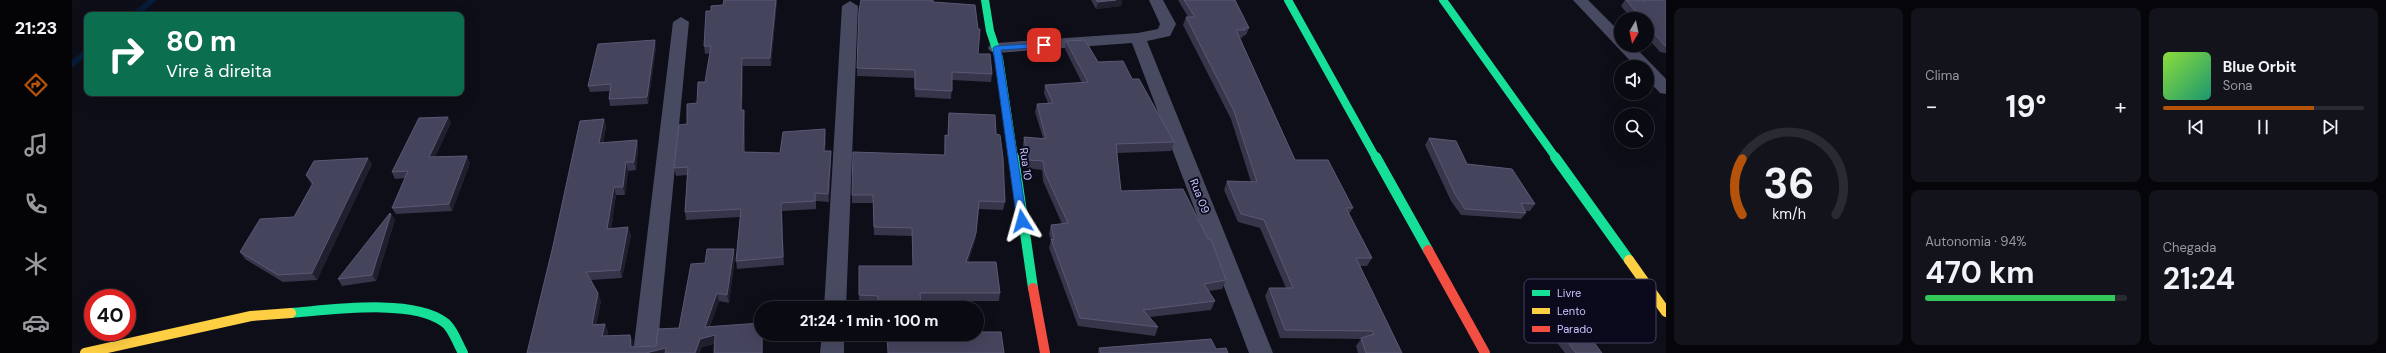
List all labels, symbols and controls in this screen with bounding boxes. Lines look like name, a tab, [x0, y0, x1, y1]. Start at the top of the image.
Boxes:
north arrow	[1614, 12, 1654, 52]
map controls	[1614, 12, 1654, 148]
text: 21:23	[15, 16, 57, 40]
text: 80 m	[166, 23, 236, 60]
icon: right	[100, 28, 152, 80]
pin	[1027, 28, 1061, 62]
icon: arrive	[1033, 34, 1055, 56]
text: Blue Orbit	[2223, 57, 2296, 77]
text: Vire à direita	[166, 59, 272, 83]
button: sound	[1614, 60, 1654, 100]
text: Clima	[1925, 67, 1959, 84]
icon: directions	[22, 71, 50, 99]
text: Sona	[2223, 77, 2252, 94]
text: 19°	[2006, 87, 2046, 126]
text: −	[1925, 92, 1937, 121]
text: +	[2115, 92, 2127, 121]
button: search	[1614, 108, 1654, 148]
icon: previous	[2185, 116, 2207, 138]
icon: pause	[2252, 116, 2274, 138]
icon: next	[2319, 116, 2341, 138]
icon: music	[22, 131, 50, 159]
street label: Rua 10	[1017, 147, 1035, 181]
text: 36	[1763, 156, 1814, 210]
street label: Rua 09	[1187, 177, 1213, 215]
icon: phone	[22, 190, 50, 218]
position arrow	[1001, 200, 1043, 242]
text: km/h	[1772, 204, 1806, 222]
text: Autonomia · 94%	[1925, 233, 2027, 250]
text: Chegada	[2163, 239, 2216, 256]
icon: climate	[22, 250, 50, 278]
text: 470 km	[1925, 253, 2035, 292]
text: 21:24	[2163, 259, 2235, 298]
legend	[1524, 279, 1656, 343]
text: Livre	[1557, 286, 1581, 300]
speed limit sign: 40	[84, 289, 136, 341]
text: Lento	[1557, 304, 1586, 318]
icon: car	[22, 309, 50, 337]
text: 21:24 · 1 min · 100 m	[800, 311, 938, 331]
text: Parado	[1557, 322, 1593, 336]

